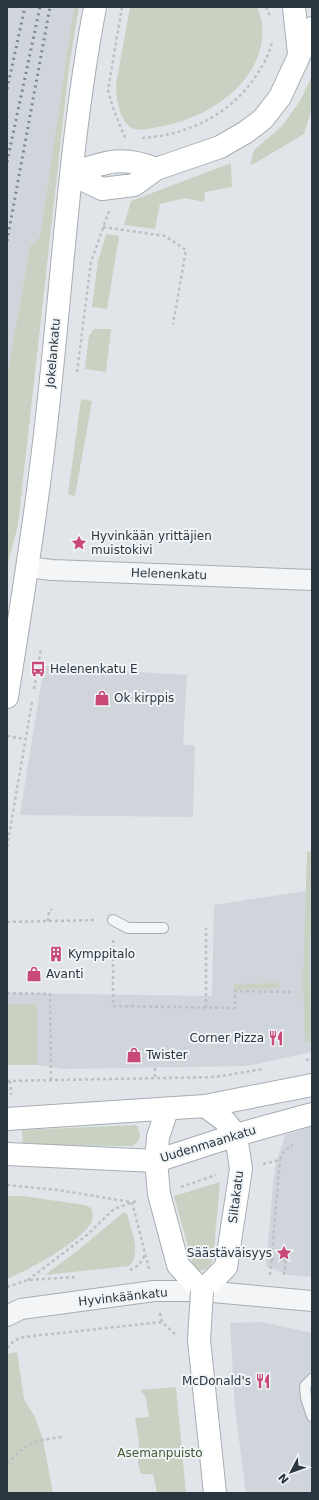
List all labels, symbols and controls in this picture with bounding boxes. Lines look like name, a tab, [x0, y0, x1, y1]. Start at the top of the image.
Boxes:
street label: Jokelankatu	[43, 318, 63, 389]
place label: Hyvinkään yrittäjien muistokivi	[91, 529, 212, 557]
place icon: Hyvinkään yrittäjien muistokivi	[70, 534, 88, 552]
street label: Helenenkatu	[131, 566, 207, 582]
bus stop icon: Helenenkatu E	[29, 660, 47, 678]
place label: Helenenkatu E	[50, 662, 138, 676]
shop icon: Ok kirppis	[93, 689, 111, 707]
place label: Ok kirppis	[114, 691, 174, 705]
building icon: Kymppitalo	[47, 945, 65, 963]
place label: Kymppitalo	[68, 947, 135, 961]
shop icon: Avanti	[25, 965, 43, 983]
place label: Avanti	[46, 967, 84, 981]
restaurant icon: Corner Pizza	[267, 1029, 285, 1047]
place label: Corner Pizza	[190, 1031, 264, 1045]
shop icon: Twister	[125, 1046, 143, 1064]
place label: Twister	[145, 1048, 188, 1062]
street label: Uudenmaankatu	[158, 1123, 258, 1165]
street label: Siltakatu	[226, 1170, 246, 1224]
place icon: Säästäväisyys	[275, 1244, 293, 1262]
place label: Säästäväisyys	[187, 1246, 272, 1260]
street label: Hyvinkäänkatu	[78, 1285, 168, 1309]
restaurant icon: McDonald's	[254, 1372, 272, 1390]
place label: McDonald's	[182, 1374, 251, 1388]
park label: Asemanpuisto	[117, 1446, 203, 1460]
north arrow	[271, 1452, 311, 1492]
text: N	[276, 1470, 292, 1486]

